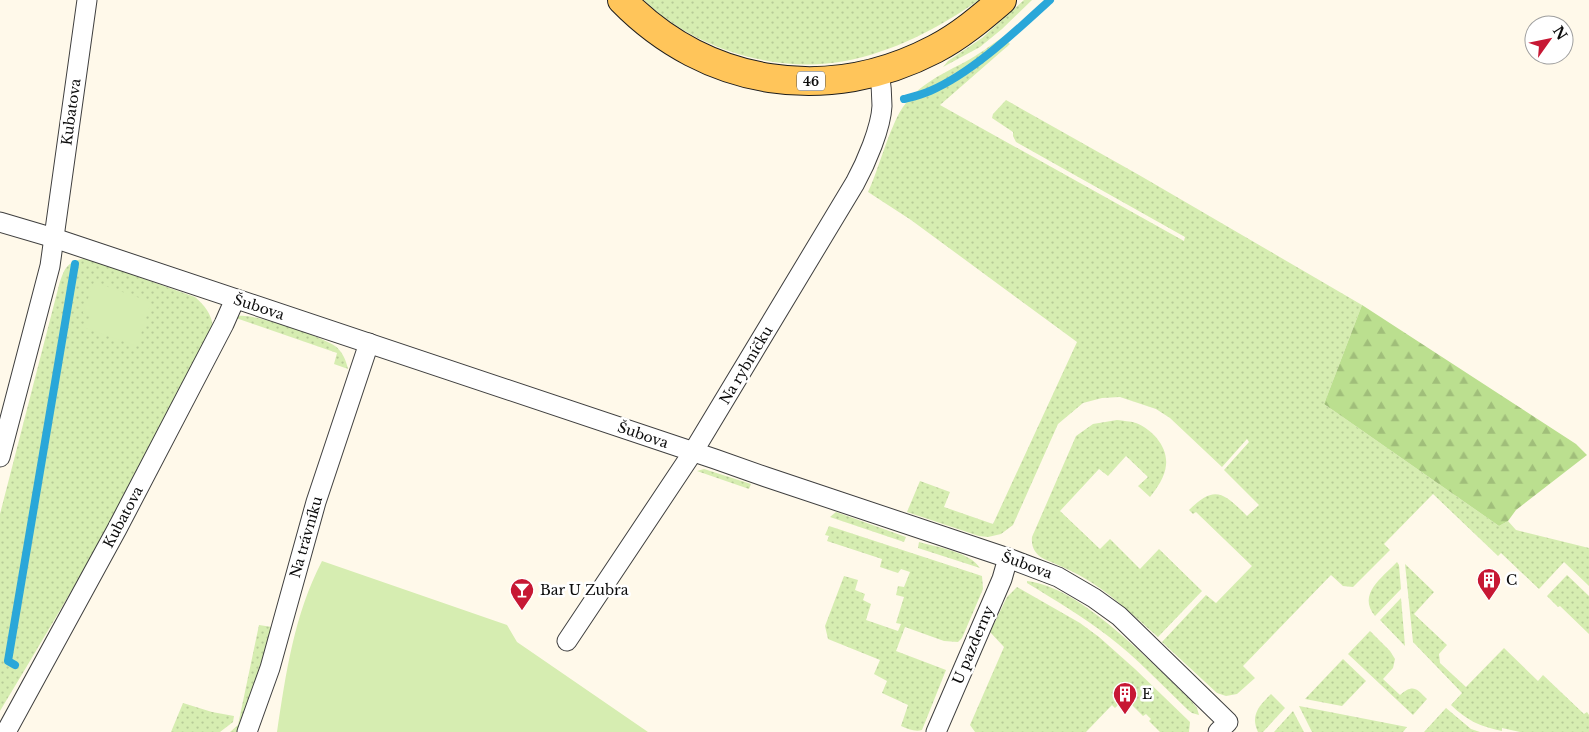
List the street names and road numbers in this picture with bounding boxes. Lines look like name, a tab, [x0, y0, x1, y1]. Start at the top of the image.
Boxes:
road number: 46	[797, 72, 825, 90]
street label: Kubatova	[57, 77, 85, 147]
street label: Šubova	[231, 289, 287, 324]
street label: Na rybníčku	[716, 322, 777, 408]
street label: Šubova	[615, 417, 671, 452]
street label: Kubatova	[99, 483, 147, 551]
street label: Na trávníku	[286, 493, 326, 580]
street label: Šubova	[999, 547, 1055, 583]
street label: U pazderny	[948, 603, 998, 687]

